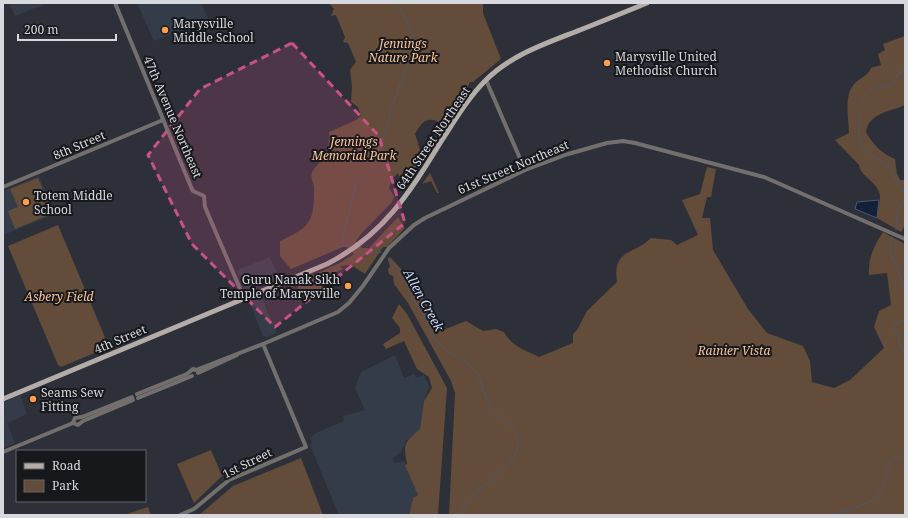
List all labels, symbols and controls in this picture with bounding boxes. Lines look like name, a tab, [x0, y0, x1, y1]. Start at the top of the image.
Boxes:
place label: Marysville Middle School	[173, 15, 254, 46]
scale bar	[18, 16, 116, 42]
text: 200 m	[24, 21, 59, 38]
marker: Marysville Middle School	[160, 25, 170, 35]
park label: Jennings Nature Park	[368, 35, 439, 66]
place label: Marysville United Methodist Church	[615, 48, 718, 79]
street label: 47th Avenue Northeast	[140, 53, 206, 181]
marker: Marysville United Methodist Church	[602, 58, 612, 68]
street label: 64th Street Northeast	[392, 83, 474, 193]
street label: 8th Street	[50, 126, 108, 164]
park label: Jennings Memorial Park	[311, 133, 397, 164]
street label: 61st Street Northeast	[455, 136, 571, 198]
place label: Totem Middle School	[34, 187, 113, 218]
marker: Totem Middle School	[21, 197, 31, 207]
water label: Allen Creek	[399, 265, 449, 335]
place label: Guru Nanak Sikh Temple of Marysville	[220, 271, 340, 302]
marker: Guru Nanak Sikh Temple of Marysville	[343, 281, 353, 291]
park label: Asbery Field	[23, 288, 94, 305]
street label: 4th Street	[91, 320, 149, 358]
park label: Rainier Vista	[697, 342, 770, 359]
place label: Seams Sew Fitting	[41, 384, 105, 415]
marker: Seams Sew Fitting	[28, 394, 38, 404]
street label: 1st Street	[219, 444, 275, 482]
legend	[16, 450, 146, 502]
text: Road	[52, 457, 82, 474]
text: Park	[52, 477, 80, 494]

